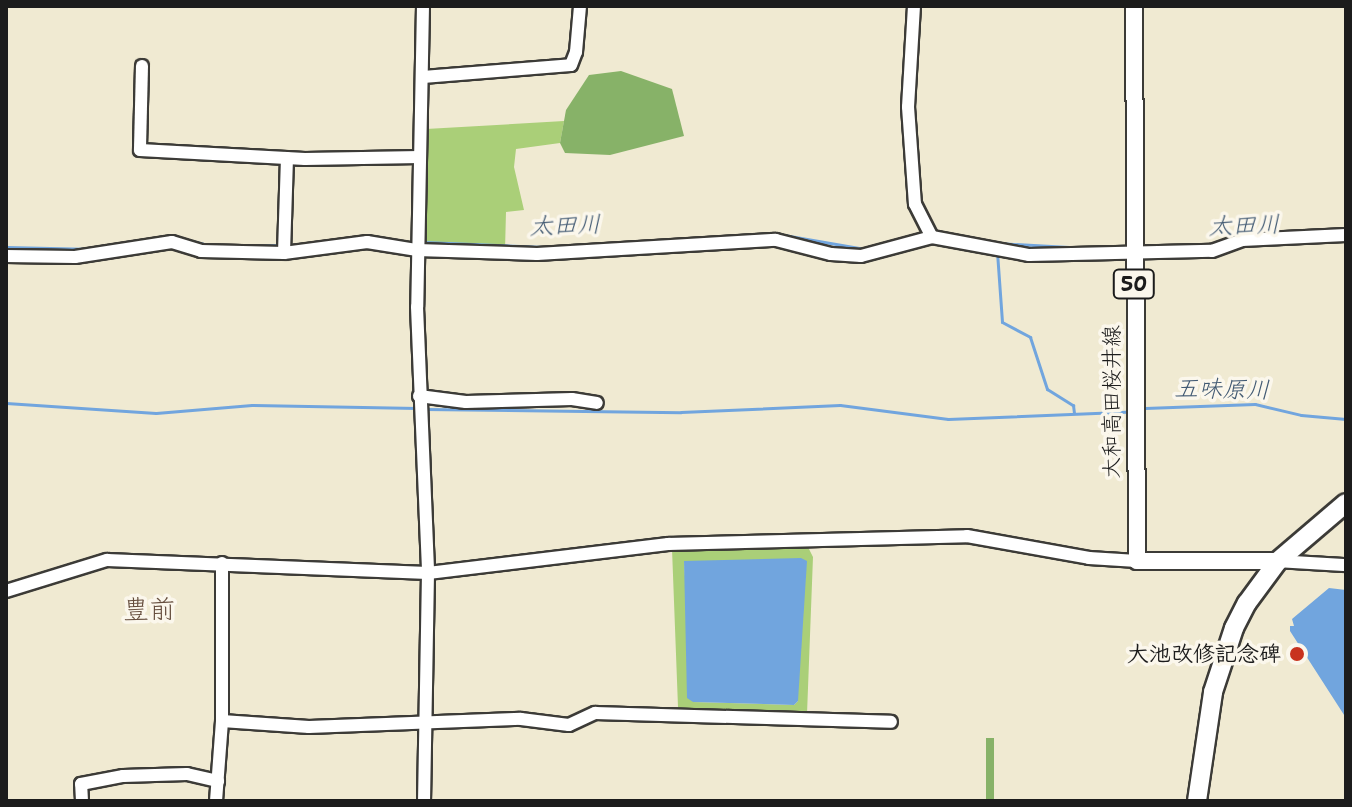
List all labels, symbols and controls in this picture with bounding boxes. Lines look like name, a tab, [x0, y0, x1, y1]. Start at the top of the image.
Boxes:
water label: 太田川	[529, 210, 601, 242]
water label: 太田川	[1208, 210, 1280, 242]
road number: 50	[1112, 268, 1156, 300]
street label: 大和高田桜井線	[1099, 325, 1125, 479]
water label: 五味原川	[1174, 375, 1270, 405]
district label: 豊前	[123, 593, 175, 625]
place label: 大池改修記念碑	[1127, 641, 1281, 667]
marker: 大池改修記念碑	[1288, 645, 1306, 663]

